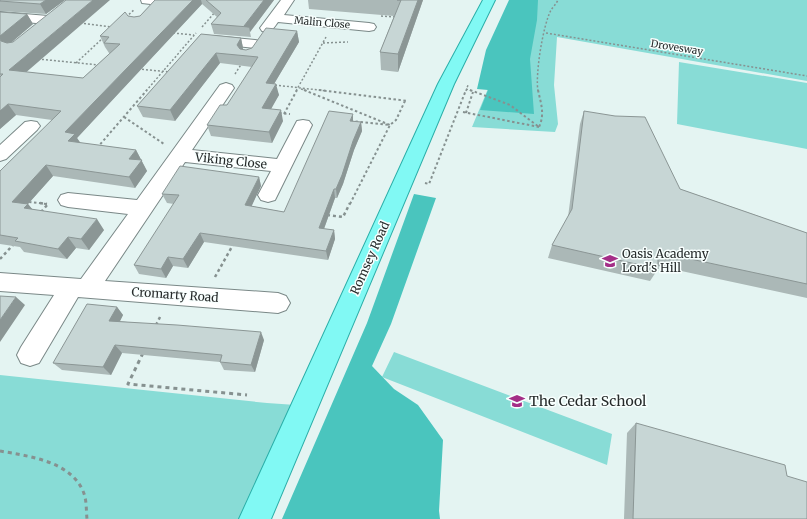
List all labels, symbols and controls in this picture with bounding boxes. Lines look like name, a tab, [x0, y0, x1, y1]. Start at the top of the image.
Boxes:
street label: Malin Close	[293, 14, 351, 31]
street label: Drovesway	[650, 37, 704, 58]
street label: Viking Close	[193, 149, 268, 172]
street label: Romsey Road	[347, 219, 392, 297]
place label: Oasis Academy Lord's Hill	[622, 246, 709, 275]
school or university icon: Oasis Academy Lord's Hill	[601, 252, 619, 270]
street label: Cromarty Road	[131, 284, 219, 305]
school or university icon: The Cedar School	[508, 392, 526, 410]
place label: The Cedar School	[529, 392, 647, 410]

